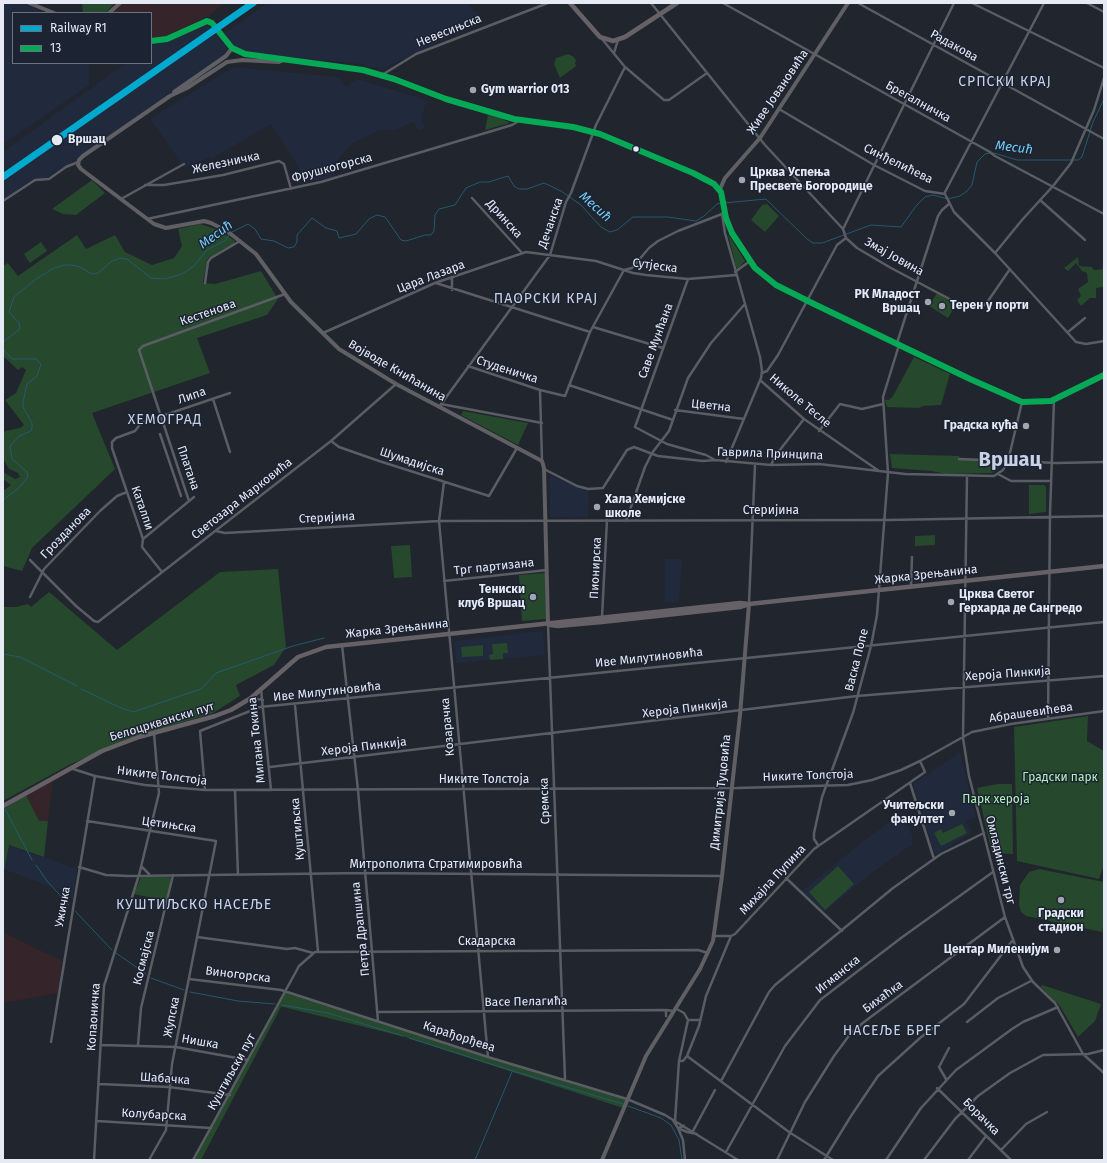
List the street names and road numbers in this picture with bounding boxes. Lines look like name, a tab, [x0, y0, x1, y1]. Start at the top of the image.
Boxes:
street label: Невесињска	[414, 11, 484, 51]
street label: Радакова	[928, 27, 980, 65]
street label: Живе Јовановића	[744, 47, 812, 137]
street label: Брегалничка	[883, 78, 953, 126]
street label: Синђелићева	[861, 141, 935, 187]
street label: Железничка	[191, 149, 261, 177]
street label: Фрушкогорска	[290, 150, 374, 186]
street label: Дечанска	[536, 196, 566, 250]
street label: Дринска	[483, 197, 525, 241]
street label: Змај Јовина	[862, 235, 926, 279]
street label: Сутјеска	[631, 256, 679, 276]
street label: Цара Лазара	[395, 257, 467, 297]
street label: Кестенова	[178, 297, 238, 329]
street label: Саве Мунћана	[636, 301, 676, 381]
street label: Војводе Книћанина	[345, 337, 449, 405]
street label: Студеничка	[474, 353, 540, 387]
street label: Николе Тесле	[766, 371, 834, 431]
street label: Липа	[176, 385, 208, 407]
street label: Цветна	[690, 397, 732, 415]
street label: Платана	[174, 444, 202, 492]
street label: Шумадијска	[378, 445, 446, 479]
street label: Гаврила Принципа	[717, 445, 823, 463]
street label: Светозара Марковића	[189, 455, 295, 543]
street label: Каталпи	[128, 484, 156, 532]
street label: Грозданова	[38, 504, 94, 562]
street label: Стеријина	[743, 504, 799, 518]
street label: Стеријина	[299, 509, 355, 527]
street label: Пионирска	[587, 537, 605, 599]
street label: Трг партизана	[453, 556, 535, 578]
street label: Жарка Зрењанина	[874, 562, 978, 588]
street label: Жарка Зрењанина	[345, 616, 449, 642]
street label: Васка Попе	[842, 627, 872, 693]
street label: Иве Милутиновића	[594, 645, 704, 671]
street label: Хероја Пинкија	[965, 664, 1051, 684]
street label: Иве Милутиновића	[272, 679, 382, 705]
street label: Милана Токина	[245, 696, 269, 784]
street label: Козарачка	[438, 697, 458, 757]
street label: Хероја Пинкија	[642, 697, 728, 721]
street label: Белоцрквански пут	[108, 699, 216, 745]
street label: Абрашевићева	[988, 700, 1074, 726]
street label: Димитрија Туцовића	[708, 734, 734, 850]
street label: Хероја Пинкија	[321, 735, 407, 759]
street label: Никите Толстоја	[116, 763, 208, 789]
street label: Никите Толстоја	[762, 767, 854, 785]
street label: Никите Толстоја	[439, 773, 529, 787]
street label: Сремска	[537, 777, 553, 825]
street label: Куштиљска	[288, 797, 308, 861]
street label: Цетињска	[141, 814, 197, 836]
street label: Омладински трг	[982, 814, 1018, 906]
street label: Михајла Пупина	[737, 842, 809, 918]
street label: Митрополита Стратимировића	[349, 858, 523, 872]
street label: Петра Драпшина	[349, 881, 373, 977]
street label: Ужичка	[52, 885, 74, 929]
street label: Космајска	[130, 929, 158, 987]
street label: Скадарска	[458, 935, 516, 949]
street label: Игманска	[813, 953, 863, 997]
street label: Виногорска	[204, 964, 272, 986]
street label: Бихаћка	[860, 978, 906, 1016]
street label: Копаоничка	[84, 983, 104, 1051]
street label: Васе Пелагића	[484, 994, 568, 1010]
street label: Жупска	[161, 995, 183, 1039]
street label: Карађорђева	[421, 1019, 497, 1055]
street label: Куштиљски пут	[205, 1031, 259, 1113]
street label: Нишка	[180, 1032, 220, 1052]
street label: Шабачка	[139, 1070, 191, 1088]
street label: Борачка	[959, 1095, 1003, 1139]
street label: Колубарска	[121, 1106, 187, 1124]

